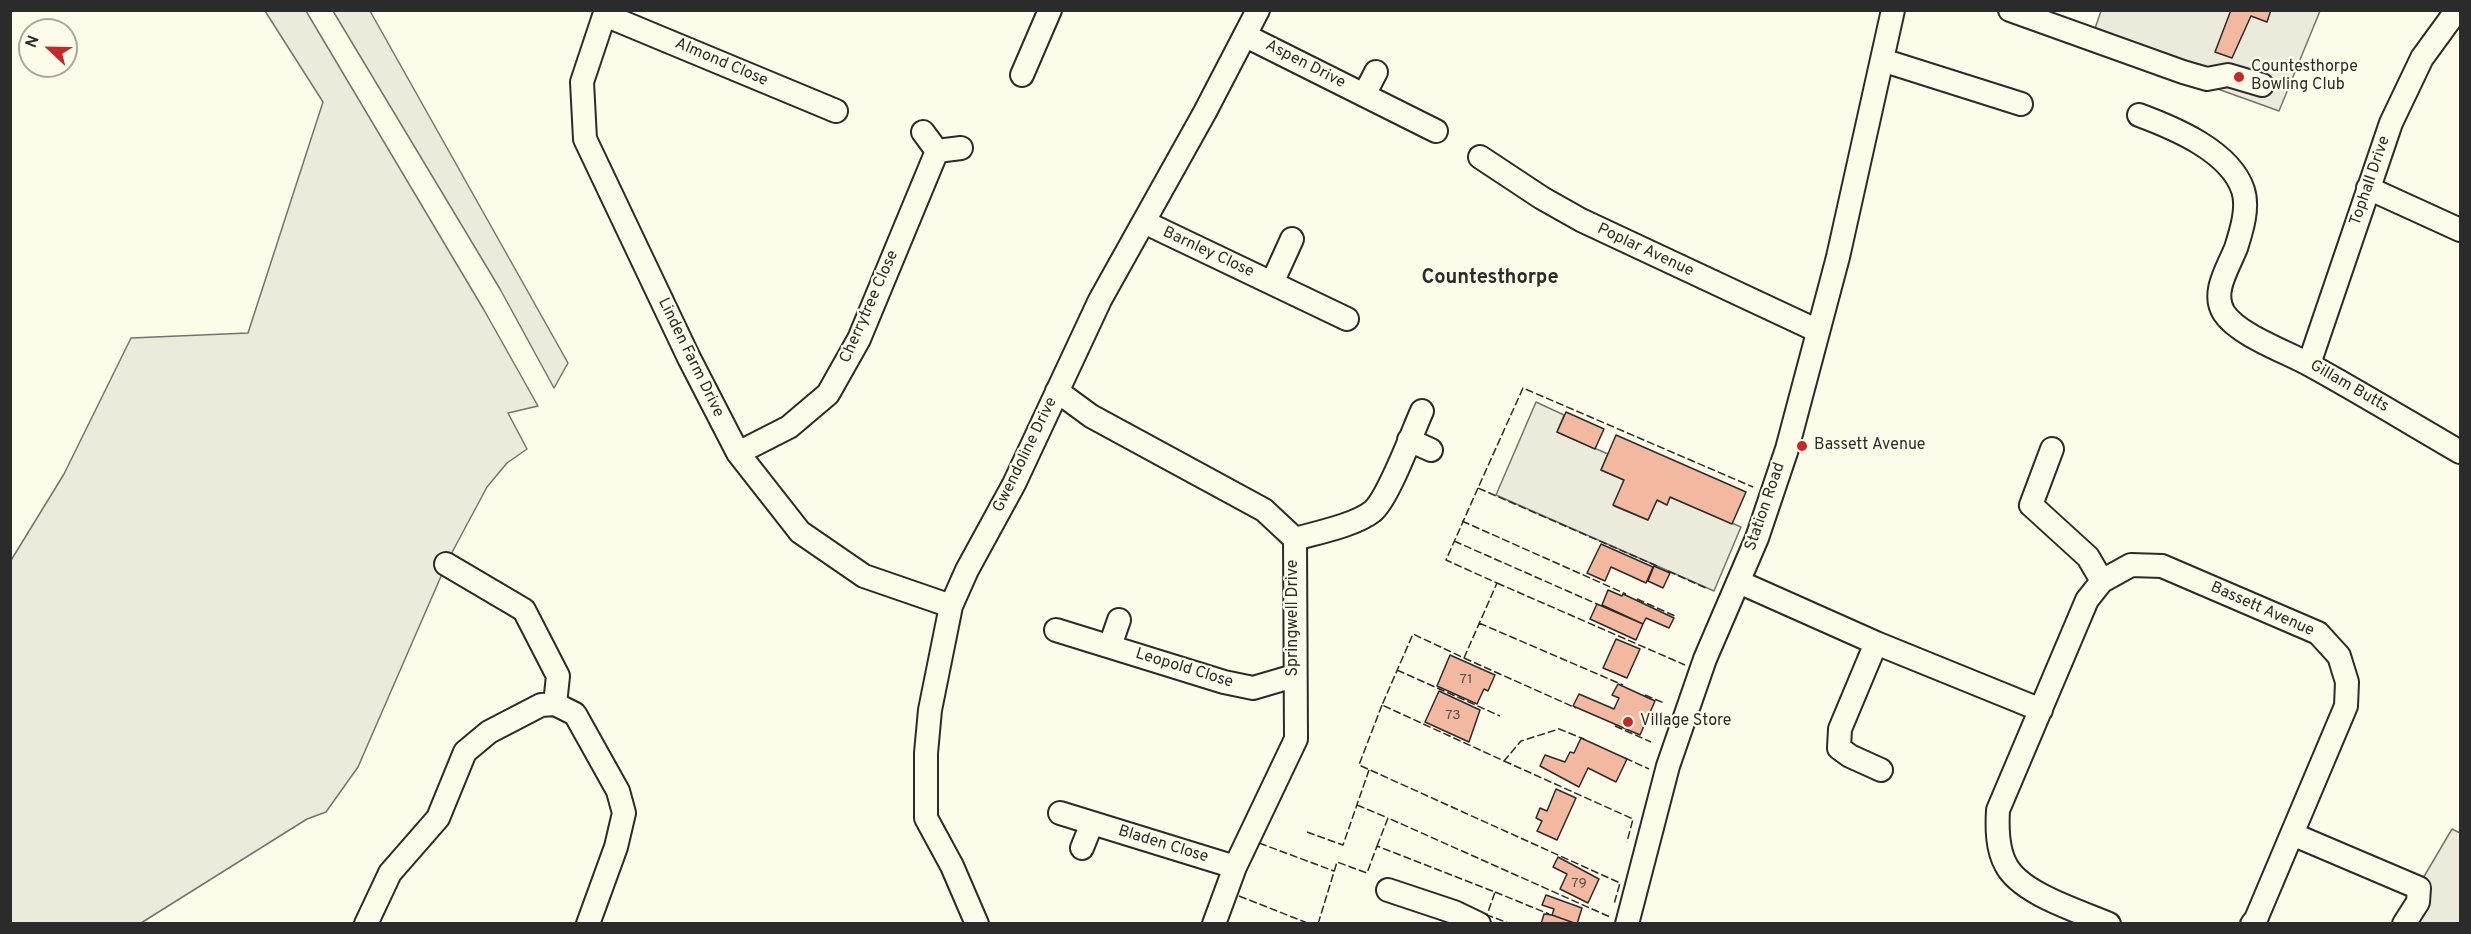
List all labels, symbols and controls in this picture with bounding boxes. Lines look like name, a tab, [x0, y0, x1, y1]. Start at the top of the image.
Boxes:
north arrow	[18, 18, 78, 78]
text: N	[22, 33, 45, 51]
street label: Almond Close	[672, 35, 770, 91]
street label: Aspen Drive	[1262, 37, 1348, 93]
place label: Countesthorpe Bowling Club	[2251, 58, 2358, 96]
marker: Countesthorpe Bowling Club	[2232, 70, 2246, 84]
street label: Tophall Drive	[2347, 134, 2395, 228]
street label: Poplar Avenue	[1594, 220, 1696, 282]
street label: Barnley Close	[1159, 224, 1257, 282]
street label: Cherrytree Close	[837, 248, 903, 366]
district label: Countesthorpe	[1421, 267, 1559, 291]
street label: Linden Farm Drive	[653, 295, 727, 421]
street label: Gillam Butts	[2306, 357, 2392, 417]
street label: Gwendoline Drive	[990, 394, 1062, 516]
place label: Bassett Avenue	[1814, 436, 1925, 456]
marker: Bassett Avenue	[1795, 439, 1809, 453]
street label: Station Road	[1742, 460, 1790, 554]
street label: Springwell Drive	[1284, 560, 1304, 676]
street label: Bassett Avenue	[2207, 579, 2317, 641]
street label: Leopold Close	[1133, 645, 1235, 693]
house number: 71	[1460, 672, 1472, 688]
house number: 73	[1445, 708, 1461, 724]
place label: Village Store	[1640, 712, 1731, 732]
marker: Village Store	[1621, 715, 1635, 729]
street label: Bladen Close	[1116, 822, 1210, 868]
house number: 79	[1571, 876, 1587, 892]

